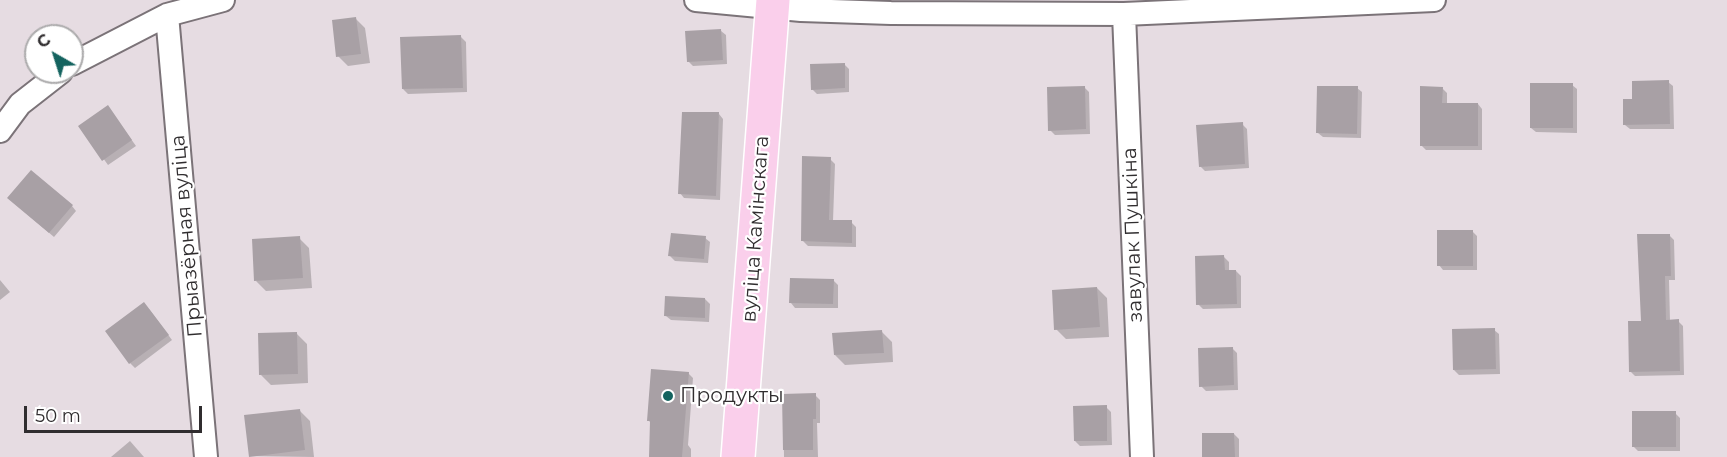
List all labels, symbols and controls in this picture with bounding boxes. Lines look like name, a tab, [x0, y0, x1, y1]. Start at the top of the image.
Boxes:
north arrow	[24, 24, 84, 84]
text: С	[33, 30, 54, 52]
street label: Прыазёрная вуліца	[166, 134, 208, 338]
street label: вуліца Камінскага	[738, 135, 774, 323]
street label: завулак Пушкіна	[1118, 147, 1148, 323]
place label: Продукты	[680, 384, 784, 408]
marker: Продукты	[661, 389, 675, 403]
scale bar	[27, 394, 206, 432]
text: 50 m	[35, 405, 81, 427]

